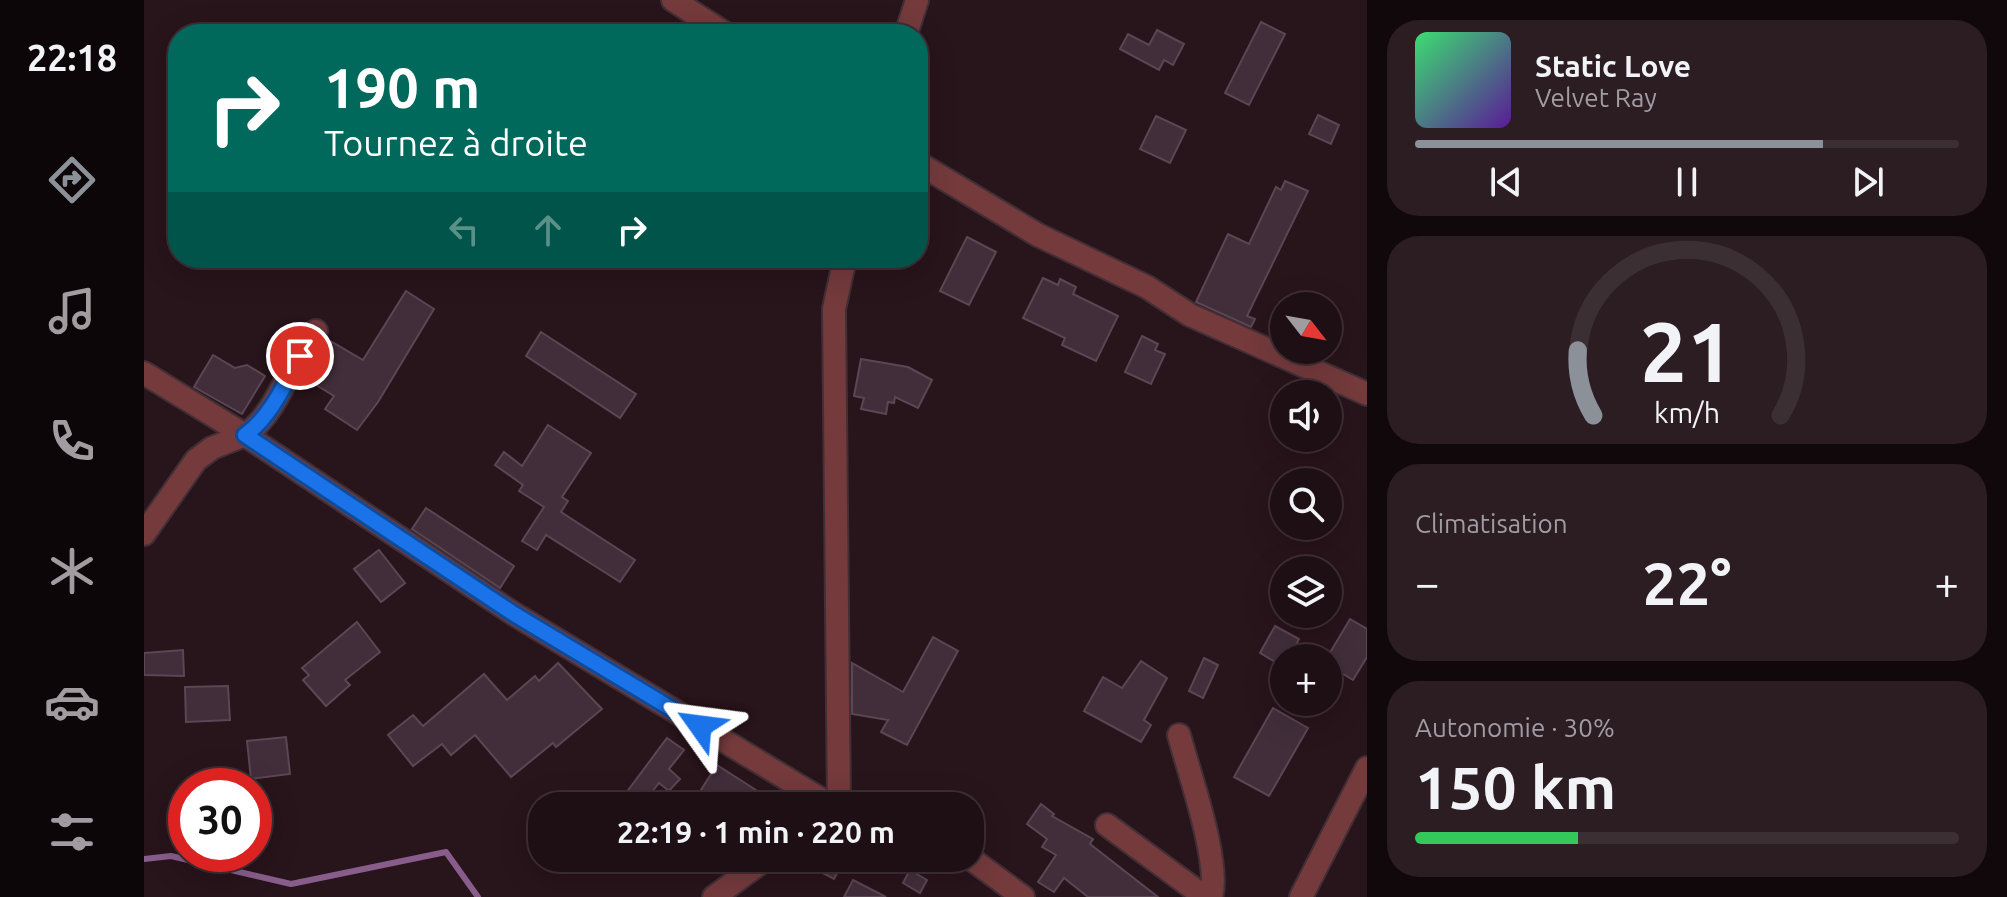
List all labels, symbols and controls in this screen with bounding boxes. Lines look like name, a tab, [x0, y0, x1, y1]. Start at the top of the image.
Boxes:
text: 22:18	[27, 37, 117, 78]
text: Static Love	[1535, 49, 1691, 83]
icon: right	[192, 56, 296, 160]
text: 190 m	[324, 56, 480, 119]
text: Velvet Ray	[1535, 83, 1657, 112]
text: Tournez à droite	[324, 122, 588, 163]
icon: directions	[44, 152, 100, 208]
icon: previous	[1484, 160, 1528, 204]
icon: pause	[1665, 160, 1709, 204]
icon: next	[1846, 160, 1890, 204]
icon: left	[442, 208, 486, 252]
icon: ahead	[526, 208, 570, 252]
icon: right	[610, 208, 654, 252]
icon: music	[44, 283, 100, 339]
north arrow	[1270, 292, 1342, 364]
map controls	[1270, 292, 1342, 716]
text: 21	[1640, 304, 1734, 398]
pin	[266, 322, 334, 390]
icon: arrive	[278, 334, 322, 378]
button: sound	[1270, 380, 1342, 452]
text: km/h	[1654, 397, 1720, 429]
icon: phone	[44, 413, 100, 469]
button: search	[1270, 468, 1342, 540]
text: Climatisation	[1415, 509, 1568, 538]
icon: climate	[44, 543, 100, 599]
text: 22°	[1643, 549, 1731, 616]
button: layers	[1270, 556, 1342, 628]
text: −	[1415, 558, 1440, 607]
text: +	[1934, 558, 1959, 607]
button: +	[1270, 644, 1342, 716]
icon: car	[44, 674, 100, 730]
position arrow	[658, 684, 742, 768]
text: Autonomie · 30%	[1415, 713, 1615, 742]
text: 150 km	[1415, 753, 1616, 820]
speed limit sign: 30	[168, 768, 272, 872]
icon: filters	[44, 804, 100, 860]
text: 22:19 · 1 min · 220 m	[617, 815, 895, 849]

